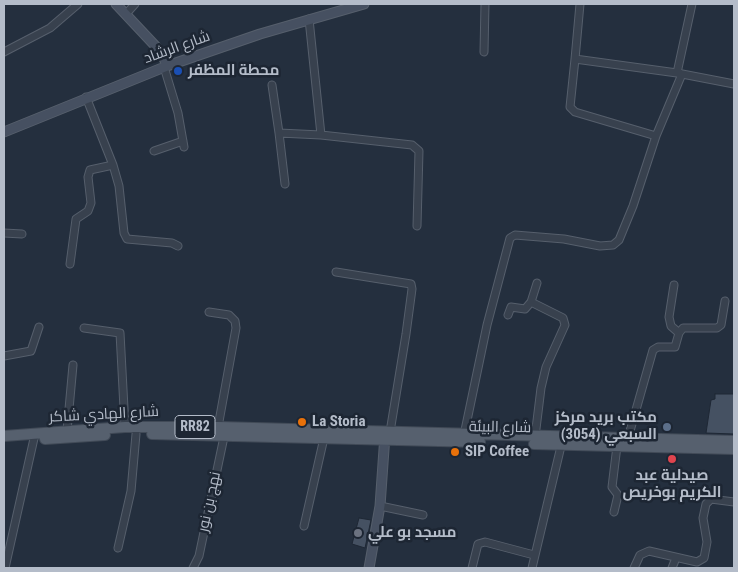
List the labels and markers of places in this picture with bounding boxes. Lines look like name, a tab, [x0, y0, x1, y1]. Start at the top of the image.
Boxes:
place label: محطة المظفر	[188, 62, 279, 80]
marker: محطة المظفر	[172, 65, 184, 77]
place label: مكتب بريد مركز السبعي (3054)	[555, 409, 657, 444]
place label: La Storia	[312, 413, 365, 431]
marker: La Storia	[296, 416, 308, 428]
marker: مكتب بريد مركز السبعي (3054)	[661, 421, 673, 433]
place label: SIP Coffee	[465, 443, 529, 461]
marker: SIP Coffee	[449, 446, 461, 458]
marker: صيدلية عبد الكريم بوخريص	[666, 453, 678, 465]
place label: صيدلية عبد الكريم بوخريص	[622, 467, 722, 502]
place label: مسجد بو علي	[368, 524, 456, 542]
marker: مسجد بو علي	[352, 527, 364, 539]

